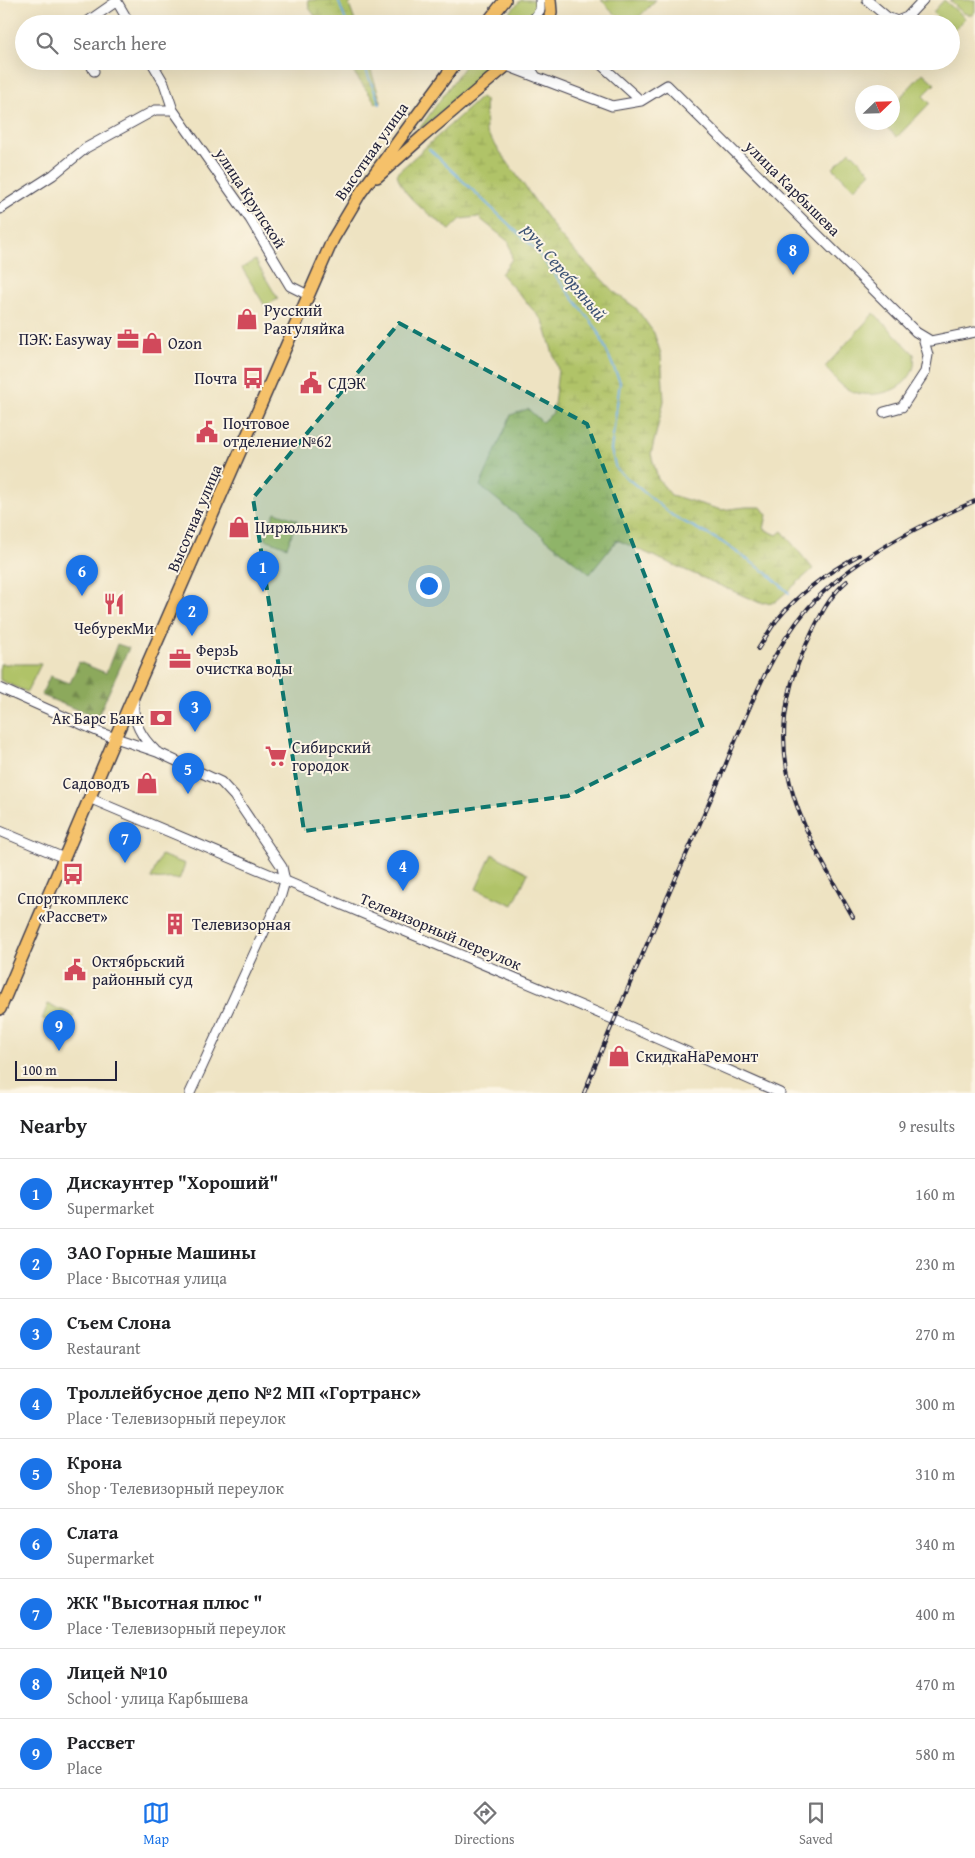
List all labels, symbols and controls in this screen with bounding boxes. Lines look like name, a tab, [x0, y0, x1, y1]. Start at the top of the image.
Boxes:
search box	[15, 15, 960, 70]
icon: search	[33, 29, 61, 57]
text: Search here	[73, 29, 167, 57]
north arrow	[855, 85, 900, 130]
street label: Высотная улица	[328, 97, 414, 205]
street label: улица Карбышева	[739, 134, 847, 242]
street label: улица Крупской	[209, 142, 293, 253]
water label: руч. Серебряный	[516, 217, 614, 327]
pin: 8	[777, 234, 809, 275]
place label: Русский Разгуляйка	[264, 298, 345, 340]
shop icon: Русский Разгуляйка	[234, 306, 260, 332]
office icon: ПЭК: Easyway	[115, 326, 141, 352]
place label: ПЭК: Easyway	[19, 327, 112, 351]
shop icon: Ozon	[139, 330, 165, 356]
place label: Ozon	[168, 331, 202, 355]
bus stop icon: Почта	[240, 365, 266, 391]
place label: Почта	[195, 366, 237, 390]
public building icon: СДЭК	[298, 370, 324, 396]
place label: СДЭК	[328, 371, 366, 395]
place label: Почтовое отделение №62	[223, 411, 332, 453]
public building icon: Почтовое отделение №62	[194, 419, 220, 445]
street label: Высотная улица	[160, 460, 228, 576]
shop icon: Цирюльникъ	[226, 514, 252, 540]
place label: Цирюльникъ	[255, 515, 348, 539]
pin: 1	[247, 551, 279, 592]
pin: 6	[66, 555, 98, 596]
your location	[416, 573, 442, 599]
restaurant icon: ЧебурекМи	[101, 591, 127, 617]
pin: 2	[176, 595, 208, 636]
place label: ЧебурекМи	[74, 616, 155, 640]
place label: ФерзЬ очистка воды	[196, 638, 292, 680]
office icon: ФерзЬ очистка воды	[167, 646, 193, 672]
pin: 3	[179, 691, 211, 732]
bank icon: Ак Барс Банк	[148, 705, 174, 731]
place label: Ак Барс Банк	[52, 706, 145, 730]
place label: Сибирский городок	[292, 735, 372, 777]
supermarket icon: Сибирский городок	[263, 743, 289, 769]
pin: 5	[172, 753, 204, 794]
shop icon: Садоводъ	[134, 770, 160, 796]
place label: Садоводъ	[63, 771, 130, 795]
pin: 7	[109, 822, 141, 863]
pin: 4	[387, 850, 419, 891]
bus stop icon: Спорткомплекс «Рассвет»	[60, 861, 86, 887]
place label: Спорткомплекс «Рассвет»	[17, 886, 129, 928]
street label: Телевизорный переулок	[356, 886, 526, 976]
building icon: Телевизорная	[162, 911, 188, 937]
place label: Телевизорная	[192, 912, 291, 936]
place label: Октябрьский районный суд	[92, 949, 193, 991]
public building icon: Октябрьский районный суд	[62, 957, 88, 983]
pin: 9	[43, 1010, 75, 1051]
shop icon: СкидкаНаРемонт	[606, 1043, 632, 1069]
place label: СкидкаНаРемонт	[636, 1044, 759, 1068]
scale bar	[15, 1058, 118, 1081]
text: 100 m	[22, 1060, 57, 1080]
text: Nearby	[20, 1110, 87, 1141]
text: 9 results	[898, 1114, 955, 1138]
text: Дискаунтер "Хороший"	[67, 1168, 279, 1196]
text: 1	[32, 1182, 40, 1206]
text: 160 m	[915, 1182, 955, 1206]
text: Supermarket	[67, 1196, 154, 1220]
text: ЗАО Горные Машины	[67, 1238, 256, 1266]
text: 2	[32, 1252, 40, 1276]
text: 230 m	[915, 1252, 955, 1276]
text: Place · Высотная улица	[67, 1266, 227, 1290]
text: Съем Слона	[67, 1308, 171, 1336]
text: 3	[32, 1322, 40, 1346]
text: 270 m	[915, 1322, 955, 1346]
text: Restaurant	[67, 1336, 141, 1360]
text: Троллейбусное депо №2 МП «Гортранс»	[67, 1378, 421, 1406]
text: 4	[32, 1392, 40, 1416]
text: 300 m	[915, 1392, 955, 1416]
text: Place · Телевизорный переулок	[67, 1406, 286, 1430]
text: Крона	[67, 1448, 122, 1476]
text: 5	[32, 1462, 40, 1486]
text: 310 m	[915, 1462, 955, 1486]
text: Shop · Телевизорный переулок	[67, 1476, 284, 1500]
text: Слата	[67, 1518, 119, 1546]
text: 6	[32, 1532, 40, 1556]
text: 340 m	[915, 1532, 955, 1556]
text: Supermarket	[67, 1546, 154, 1570]
text: ЖК "Высотная плюс "	[67, 1588, 262, 1616]
text: 7	[32, 1602, 40, 1626]
text: 400 m	[915, 1602, 955, 1626]
text: Place · Телевизорный переулок	[67, 1616, 286, 1640]
text: Лицей №10	[67, 1658, 167, 1686]
text: 8	[32, 1672, 40, 1696]
text: 470 m	[915, 1672, 955, 1696]
text: School · улица Карбышева	[67, 1686, 248, 1710]
text: Рассвет	[67, 1728, 135, 1756]
text: 9	[32, 1742, 40, 1766]
text: 580 m	[915, 1742, 955, 1766]
text: Place	[67, 1756, 102, 1780]
tab: Map	[142, 1799, 170, 1849]
tab: Directions	[454, 1799, 515, 1849]
tab: Saved	[799, 1799, 833, 1849]

